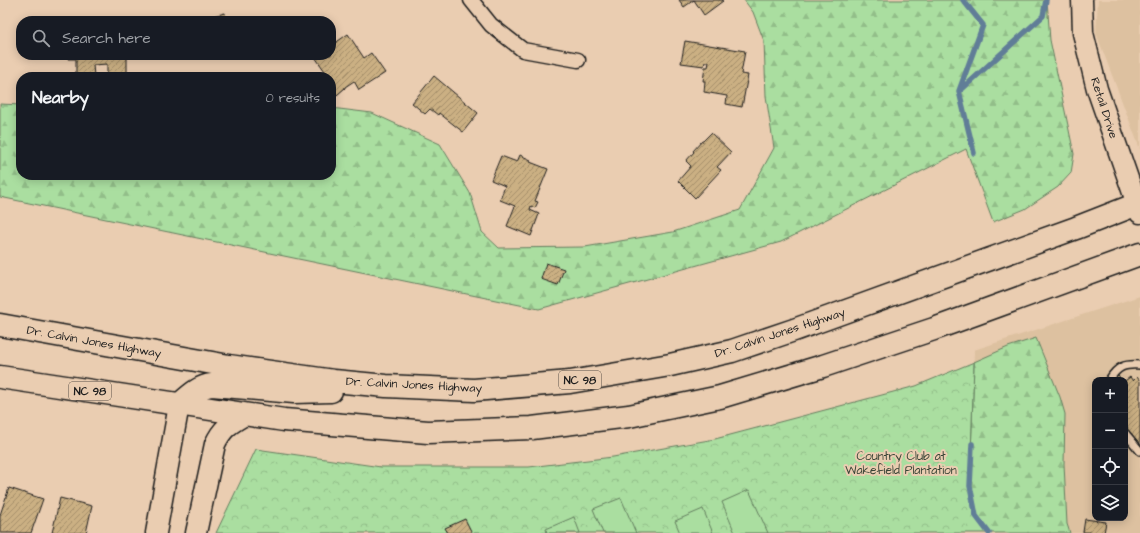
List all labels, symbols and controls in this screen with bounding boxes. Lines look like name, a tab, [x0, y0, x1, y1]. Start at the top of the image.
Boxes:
search box	[16, 16, 336, 60]
icon: search	[30, 27, 52, 49]
text: Search here	[62, 28, 151, 49]
street label: Retail Drive	[1086, 75, 1122, 141]
text: Nearby	[32, 86, 89, 110]
text: 0 results	[265, 89, 320, 107]
street label: Dr. Calvin Jones Highway	[713, 304, 848, 363]
street label: Dr. Calvin Jones Highway	[25, 322, 163, 363]
road number: NC 98	[559, 371, 601, 389]
street label: Dr. Calvin Jones Highway	[345, 373, 483, 398]
map controls	[1092, 377, 1128, 521]
button: +	[1092, 377, 1128, 413]
road number: NC 98	[69, 382, 111, 400]
button: −	[1092, 413, 1128, 449]
park label: Country Club at Wakefield Plantation	[845, 448, 957, 479]
button: locate	[1092, 449, 1128, 485]
button: layers	[1092, 485, 1128, 521]

